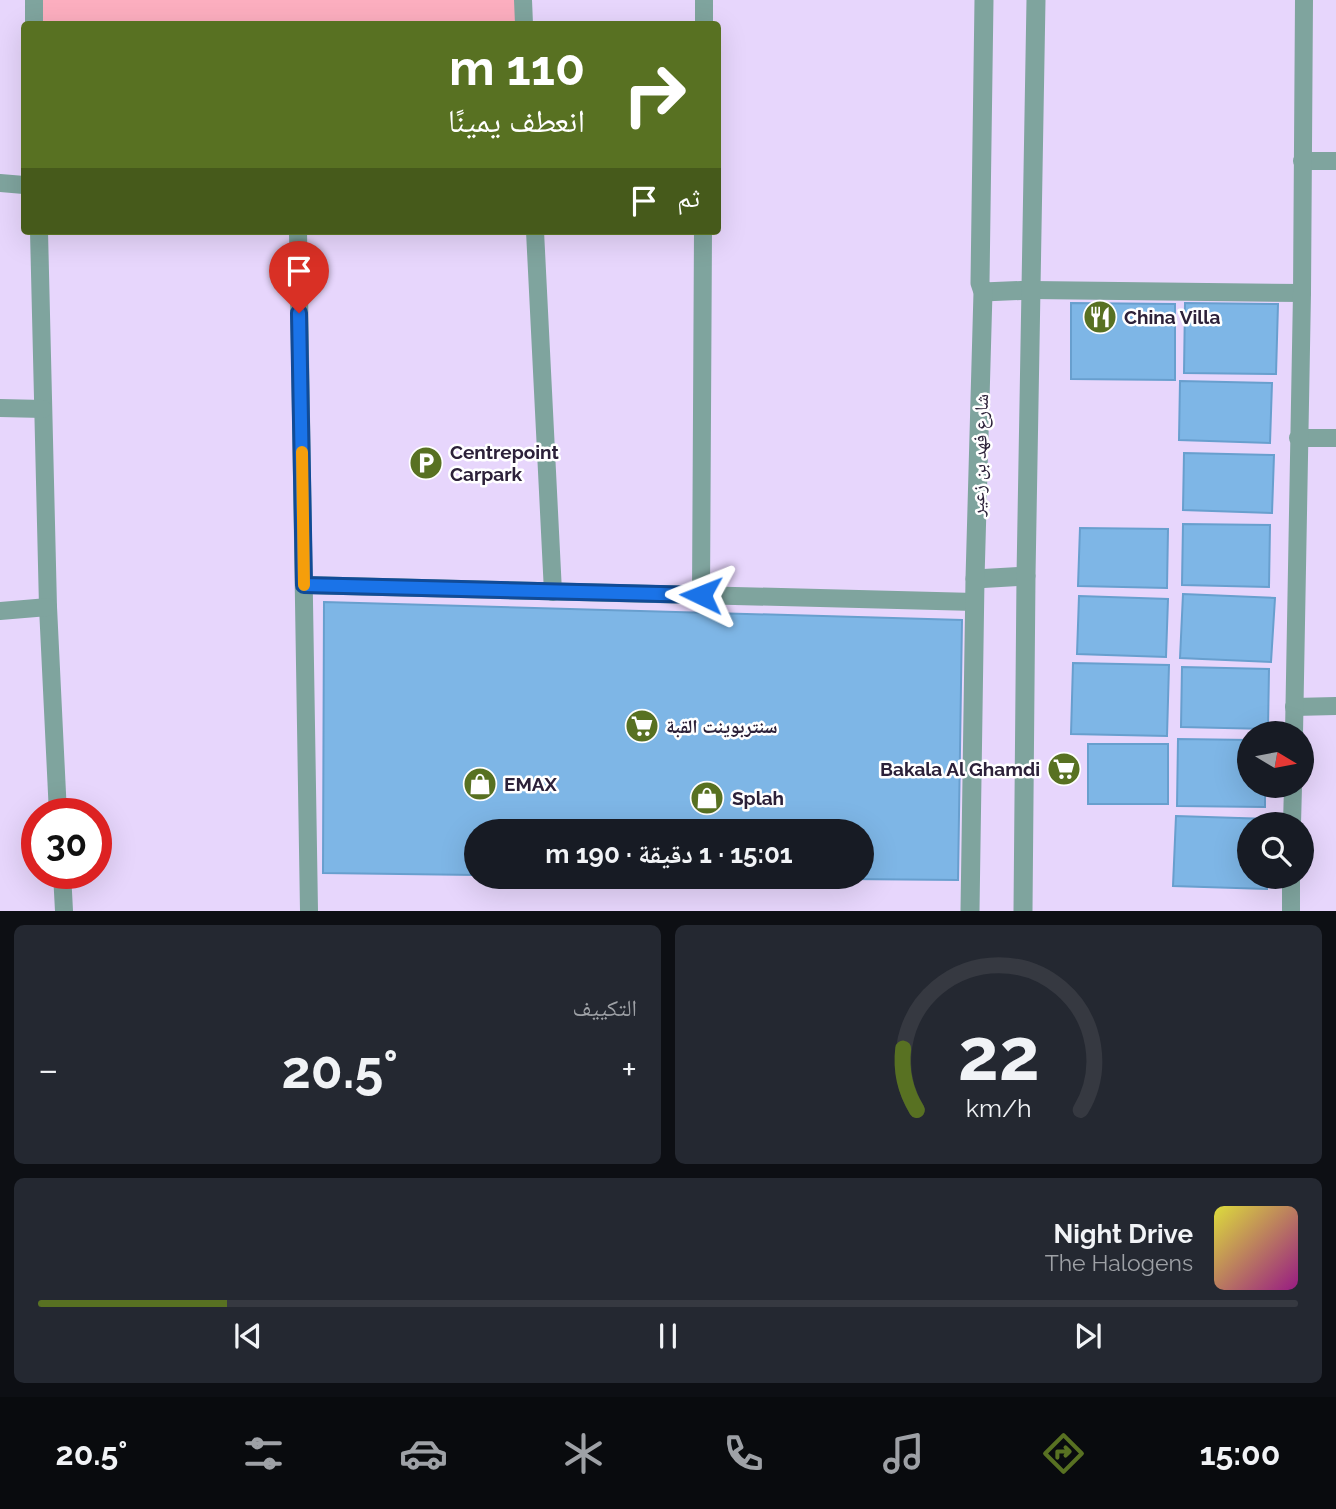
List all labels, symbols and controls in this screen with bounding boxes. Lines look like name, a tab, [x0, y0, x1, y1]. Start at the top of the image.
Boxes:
text: 110 m	[449, 39, 585, 96]
icon: right	[609, 49, 700, 140]
text: انعطف يمينًا	[448, 102, 585, 139]
icon: arrive	[625, 182, 663, 220]
text: ثم	[677, 183, 700, 213]
pin	[269, 241, 329, 313]
icon: arrive	[280, 252, 318, 290]
restaurant icon: China Villa	[1081, 298, 1119, 336]
place label: China Villa	[1124, 306, 1220, 328]
street label: شارع فهد بن زعير	[966, 393, 993, 518]
place label: Centrepoint Carpark	[450, 441, 560, 485]
parking icon: Centrepoint Carpark	[407, 444, 445, 482]
position arrow	[664, 558, 738, 632]
supermarket icon: سنتربوينت القبة	[623, 707, 661, 745]
place label: سنتربوينت القبة	[666, 715, 778, 738]
north arrow	[1237, 721, 1314, 798]
map controls	[1237, 721, 1314, 889]
supermarket icon: Bakala Al Ghamdi	[1045, 750, 1083, 788]
place label: Bakala Al Ghamdi	[880, 758, 1040, 780]
shop icon: EMAX	[461, 765, 499, 803]
place label: EMAX	[504, 773, 558, 795]
shop icon: Splah	[688, 779, 726, 817]
place label: Splah	[732, 787, 784, 809]
speed limit sign: 30	[21, 798, 112, 889]
button: search	[1237, 812, 1314, 889]
text: 15:01 · 1 دقيقة · 190 m	[545, 839, 793, 869]
text: التكييف	[572, 994, 637, 1021]
text: 22	[957, 1013, 1040, 1098]
text: 20.5°	[282, 1039, 398, 1100]
text: −	[38, 1047, 58, 1092]
text: +	[621, 1047, 637, 1092]
text: km/h	[966, 1093, 1031, 1123]
text: Night Drive	[1054, 1219, 1193, 1249]
text: The Halogens	[1045, 1249, 1193, 1276]
icon: previous	[229, 1317, 267, 1355]
icon: pause	[649, 1317, 687, 1355]
icon: next	[1069, 1317, 1107, 1355]
icon: filters	[239, 1429, 288, 1478]
icon: car	[399, 1429, 448, 1478]
icon: climate	[559, 1429, 608, 1478]
icon: phone	[719, 1429, 768, 1478]
icon: music	[879, 1429, 928, 1478]
icon: directions	[1039, 1429, 1088, 1478]
text: 20.5°	[56, 1435, 127, 1472]
text: 15:00	[1200, 1435, 1280, 1472]

